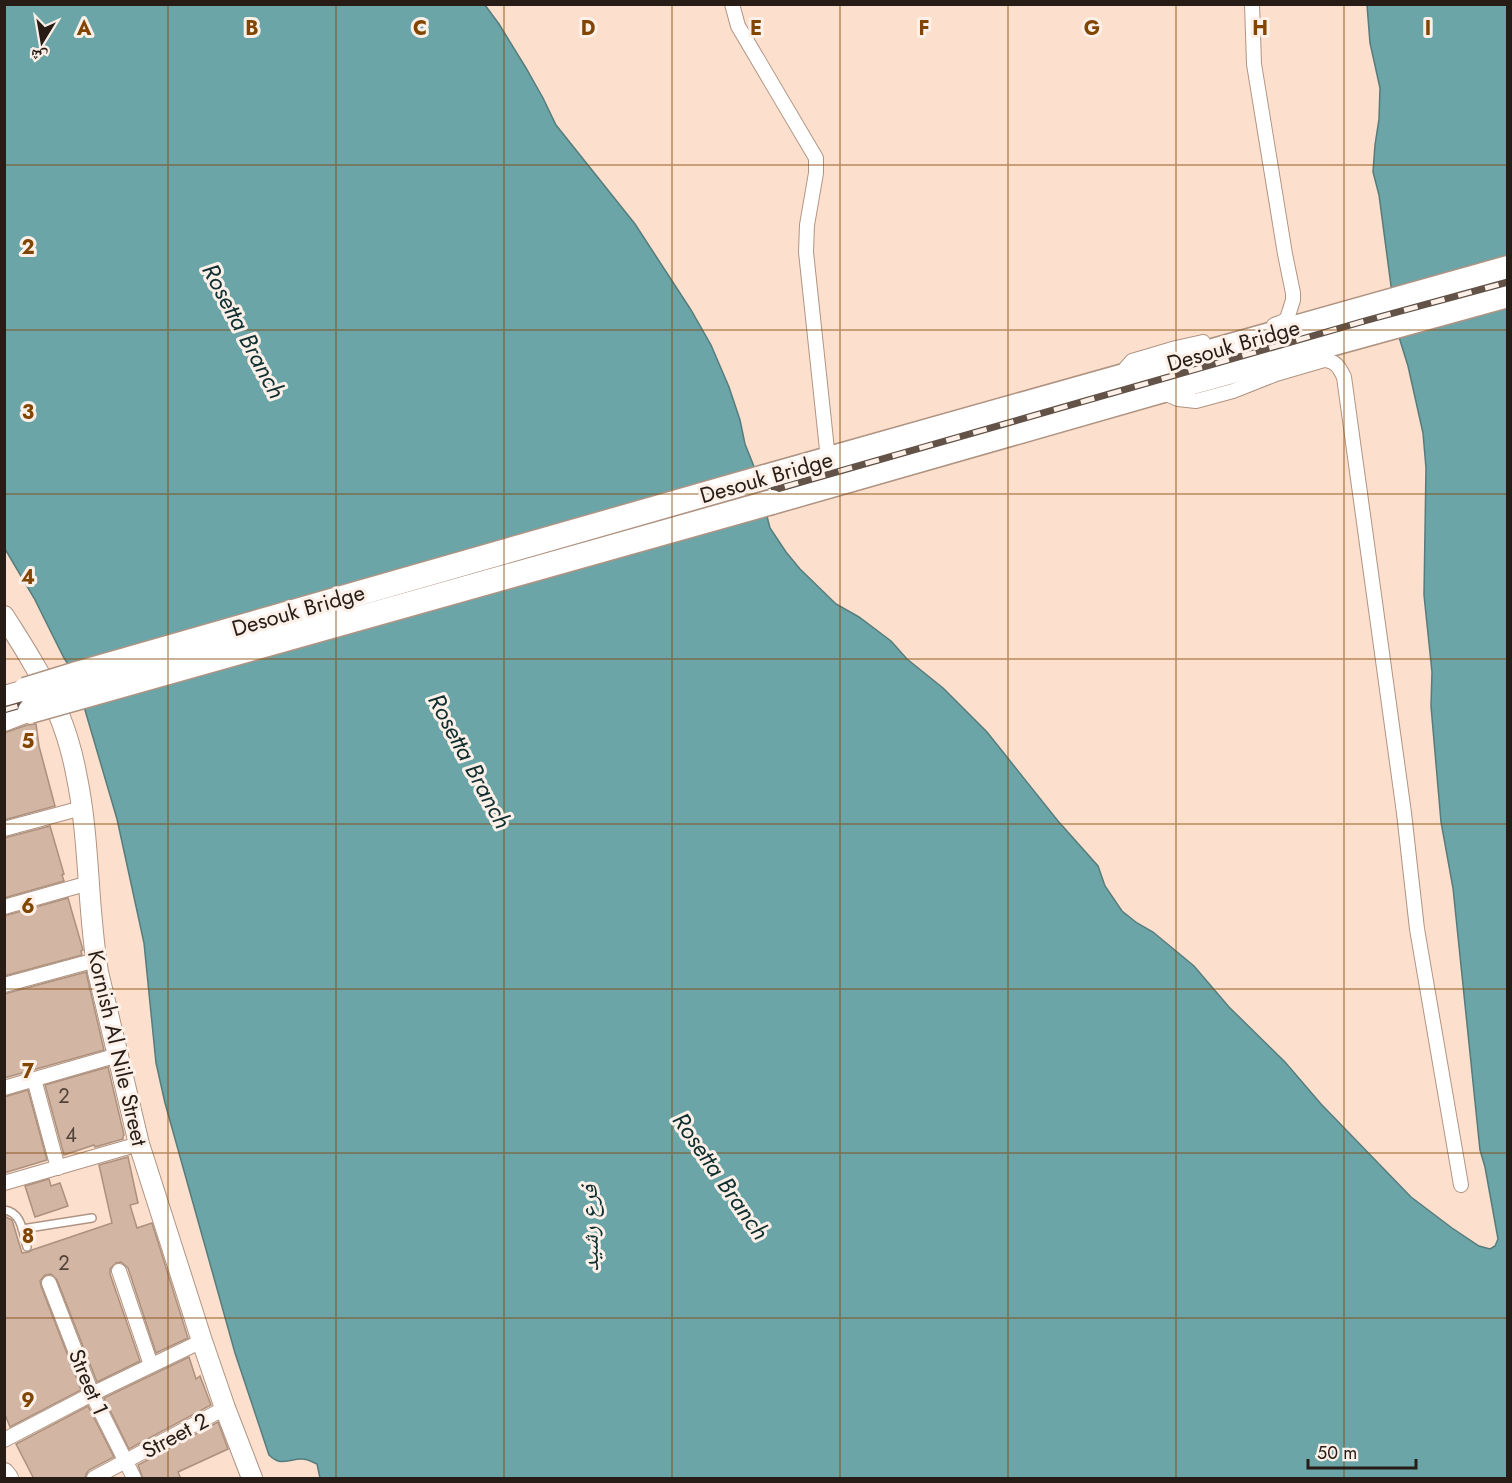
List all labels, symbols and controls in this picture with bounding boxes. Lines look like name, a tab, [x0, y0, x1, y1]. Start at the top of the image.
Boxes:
north arrow	[12, 12, 72, 72]
text: A	[76, 14, 92, 43]
text: B	[245, 14, 259, 43]
text: C	[413, 14, 427, 43]
text: D	[581, 14, 595, 43]
text: E	[750, 14, 762, 43]
text: F	[918, 14, 930, 43]
text: G	[1084, 14, 1100, 43]
text: H	[1252, 14, 1268, 43]
text: I	[1425, 14, 1431, 43]
text: ش	[29, 43, 50, 69]
text: 2	[21, 233, 35, 262]
water label: Rosetta Branch	[194, 257, 294, 405]
street label: Desouk Bridge	[1163, 311, 1303, 379]
text: 3	[22, 398, 34, 427]
street label: Desouk Bridge	[696, 443, 836, 511]
text: 4	[21, 563, 35, 592]
street label: Desouk Bridge	[228, 576, 368, 644]
water label: Rosetta Branch	[420, 687, 520, 835]
text: 5	[22, 727, 35, 756]
text: 6	[21, 892, 35, 921]
street label: Kornish Al Nile Street	[80, 947, 156, 1150]
text: 7	[22, 1057, 35, 1086]
house number: 2	[58, 1082, 70, 1111]
water label: Rosetta Branch	[664, 1105, 778, 1247]
house number: 4	[65, 1121, 77, 1150]
water label: فرع رشيد	[571, 1183, 607, 1272]
text: 8	[22, 1222, 34, 1251]
house number: 2	[58, 1249, 70, 1278]
street label: Street 1	[61, 1344, 117, 1420]
text: 9	[21, 1386, 35, 1415]
street label: Street 2	[136, 1404, 214, 1466]
scale bar	[1308, 1432, 1416, 1470]
text: 50 m	[1317, 1440, 1357, 1466]

